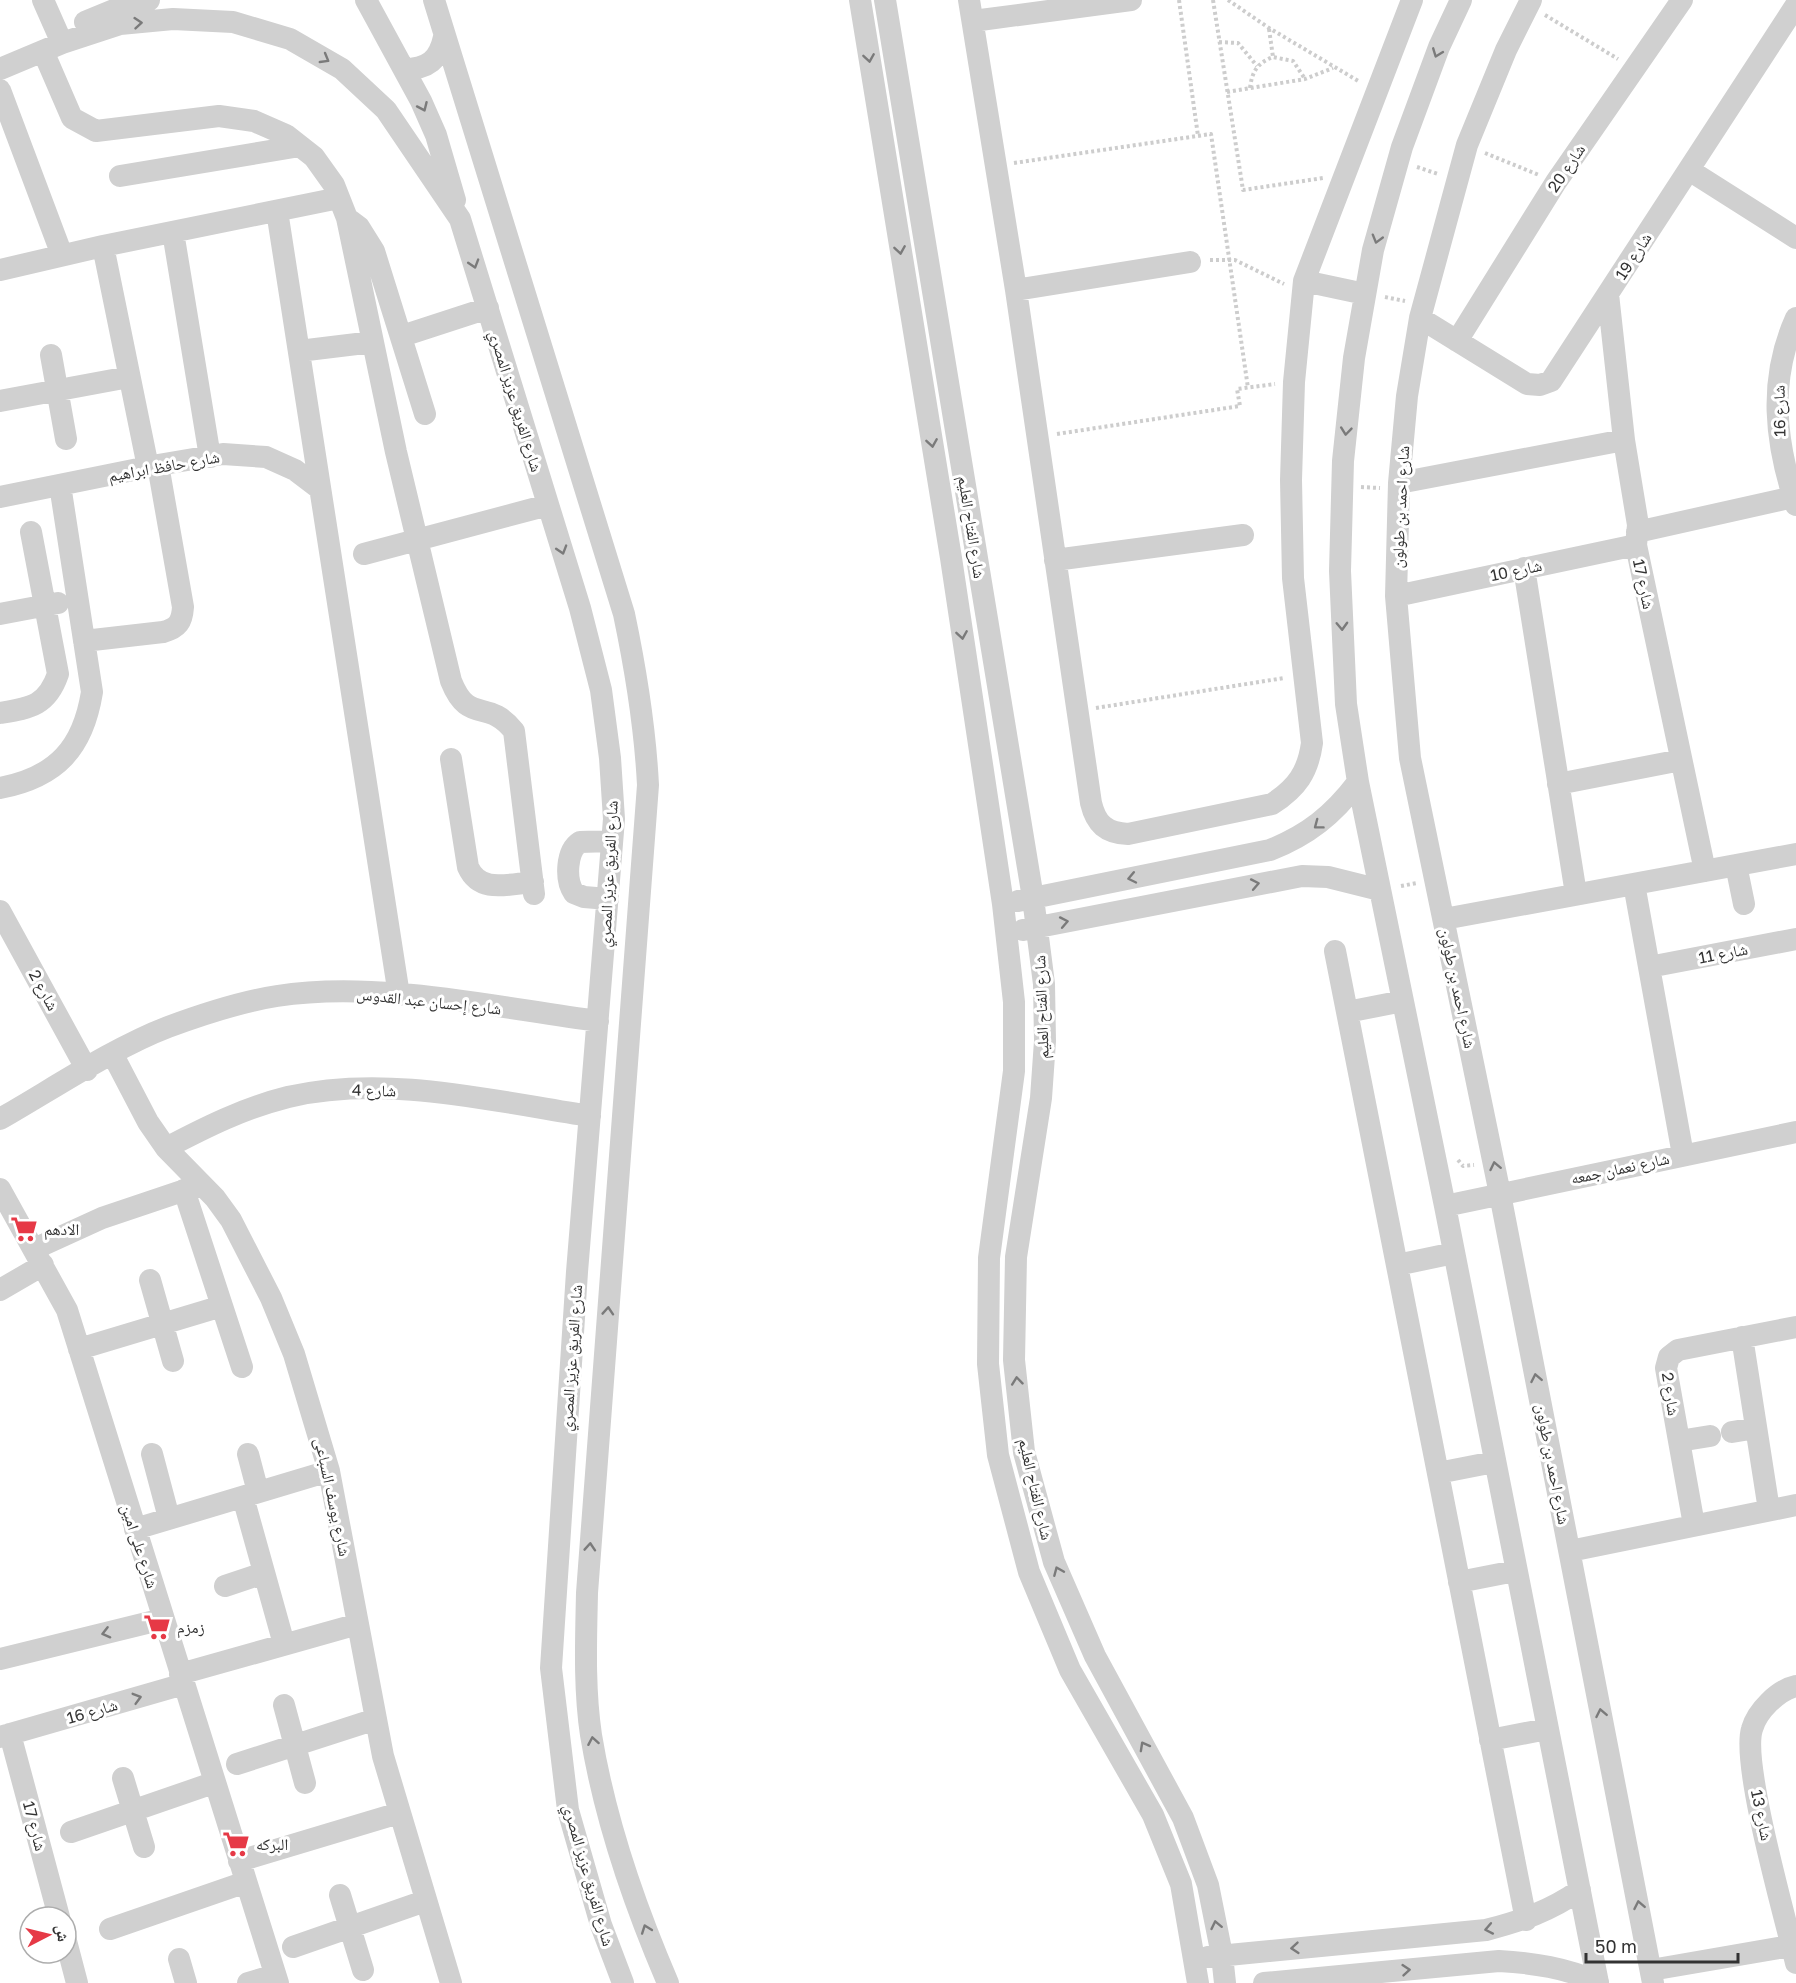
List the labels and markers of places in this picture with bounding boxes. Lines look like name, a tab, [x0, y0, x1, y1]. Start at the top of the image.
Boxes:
supermarket icon: الادهم	[9, 1214, 39, 1244]
place label: الادهم	[44, 1219, 79, 1240]
supermarket icon: زمزم	[142, 1612, 172, 1642]
place label: زمزم	[177, 1617, 205, 1638]
supermarket icon: البركه	[221, 1829, 251, 1859]
place label: البركه	[256, 1834, 288, 1854]

